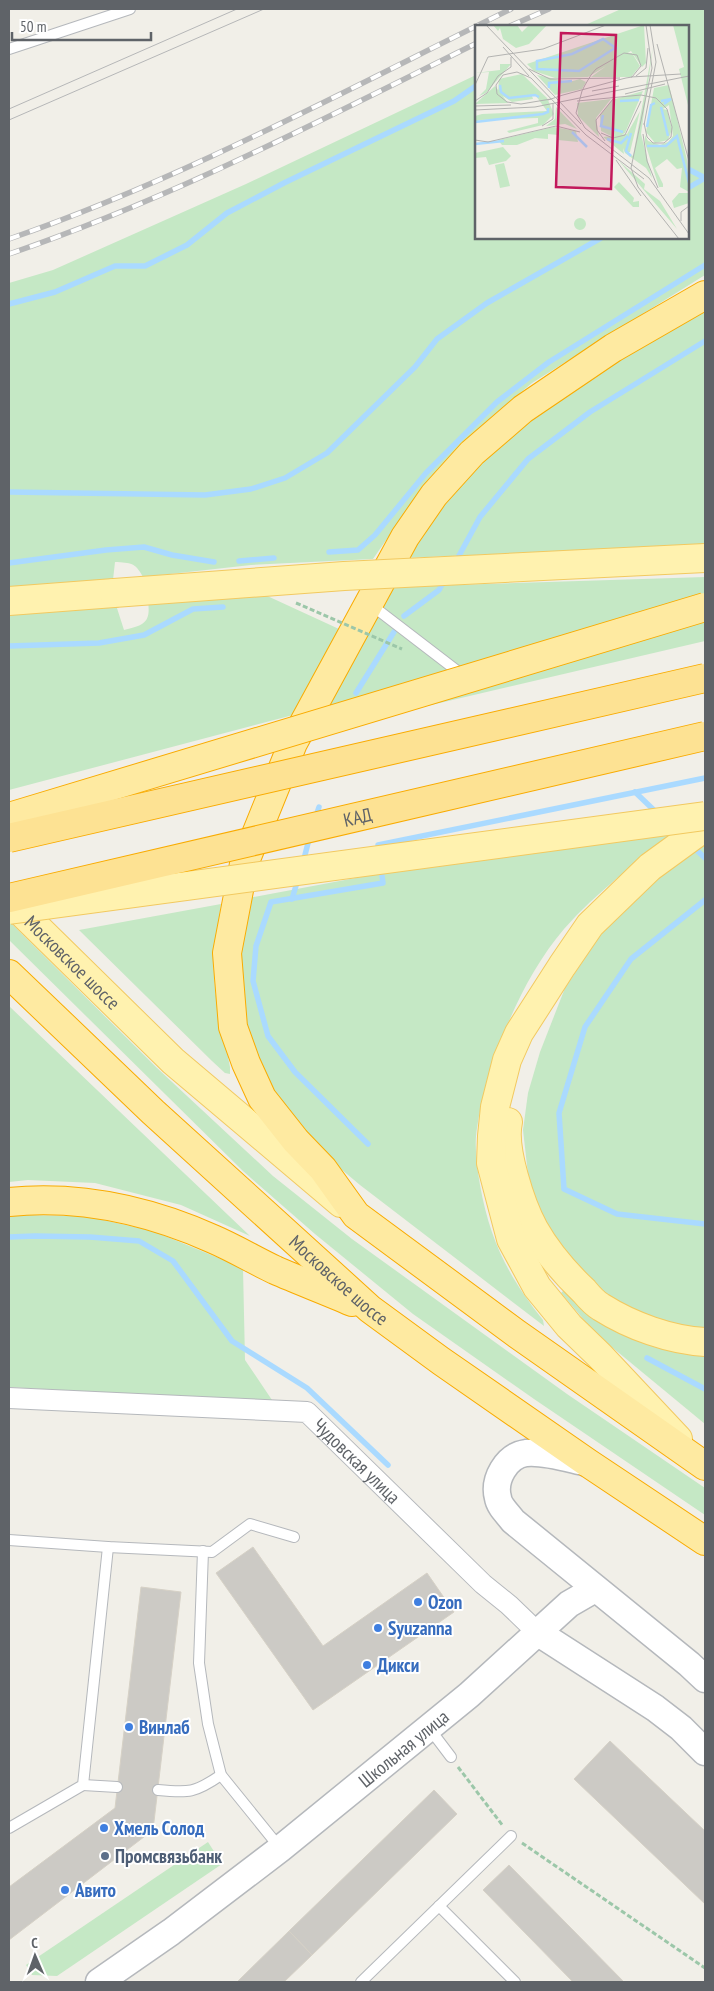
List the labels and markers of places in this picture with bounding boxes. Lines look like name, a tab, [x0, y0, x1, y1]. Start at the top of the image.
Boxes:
place label: Ozon	[428, 1590, 462, 1614]
marker: Ozon	[412, 1596, 424, 1608]
place label: Syuzanna	[388, 1616, 453, 1640]
marker: Syuzanna	[372, 1622, 384, 1634]
place label: Дикси	[377, 1653, 419, 1677]
marker: Дикси	[361, 1659, 373, 1671]
place label: Винлаб	[139, 1715, 190, 1739]
marker: Винлаб	[123, 1721, 135, 1733]
place label: Хмель Солод	[114, 1816, 204, 1840]
marker: Хмель Солод	[98, 1822, 110, 1834]
place label: Промсвязьбанк	[115, 1844, 222, 1868]
marker: Промсвязьбанк	[99, 1850, 111, 1862]
place label: Авито	[74, 1878, 116, 1902]
marker: Авито	[59, 1884, 71, 1896]

